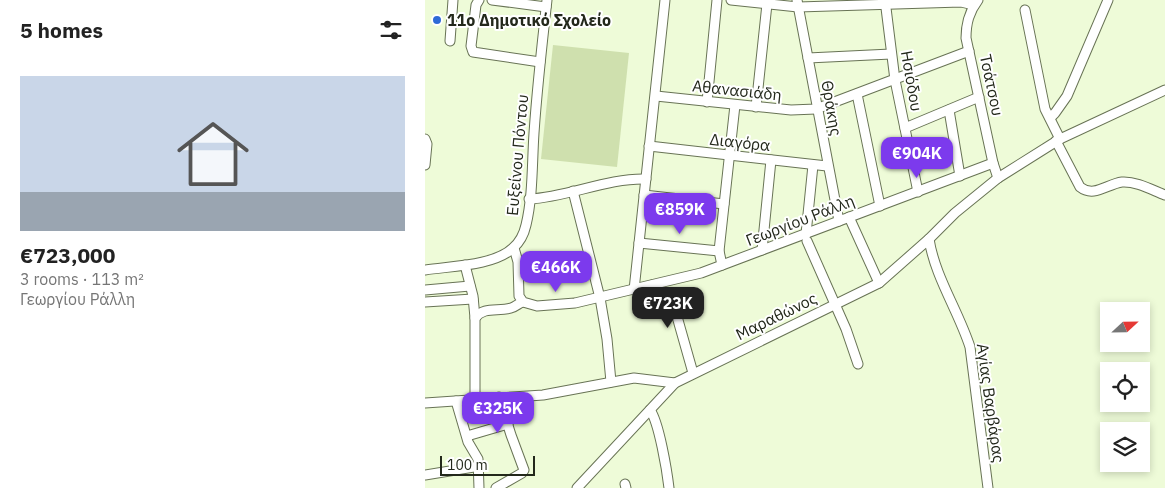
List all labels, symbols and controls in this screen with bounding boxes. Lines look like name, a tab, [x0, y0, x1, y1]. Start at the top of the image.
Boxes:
place label: 11ο Δημοτικό Σχολείο	[447, 10, 611, 30]
marker: 11ο Δημοτικό Σχολείο	[431, 14, 443, 26]
text: 5 homes	[20, 16, 103, 44]
icon: filters	[377, 16, 405, 44]
street label: Ησιόδου	[897, 49, 927, 113]
street label: Τσάτσου	[976, 52, 1008, 118]
street label: Αθανασιάδη	[691, 75, 783, 105]
street label: Θράκης	[817, 79, 847, 137]
street label: Ευξείνου Πόντου	[502, 93, 532, 217]
icon: home	[168, 109, 258, 199]
street label: Διαγόρα	[708, 129, 772, 155]
pin: €904K	[882, 136, 952, 179]
text: €904K	[892, 143, 942, 163]
street label: Γεωργίου Ράλλη	[743, 190, 857, 250]
pin: €859K	[645, 192, 715, 235]
text: €859K	[655, 199, 705, 219]
text: €723,000	[20, 241, 115, 269]
pin: €466K	[521, 250, 591, 293]
text: €466K	[531, 257, 581, 277]
text: 3 rooms · 113 m²	[20, 269, 144, 289]
pin: €723K	[633, 286, 703, 329]
street label: Μαραθώνος	[732, 288, 820, 344]
text: Γεωργίου Ράλλη	[20, 289, 135, 309]
text: €723K	[643, 293, 693, 313]
north arrow	[1100, 302, 1150, 352]
map controls	[1100, 302, 1150, 472]
street label: Αγίας Βαρβάρας	[973, 342, 1009, 464]
button: locate	[1100, 362, 1150, 412]
pin: €325K	[463, 392, 533, 434]
text: €325K	[473, 398, 523, 418]
button: layers	[1100, 422, 1150, 472]
scale bar	[440, 453, 535, 476]
text: 100 m	[447, 456, 488, 474]

